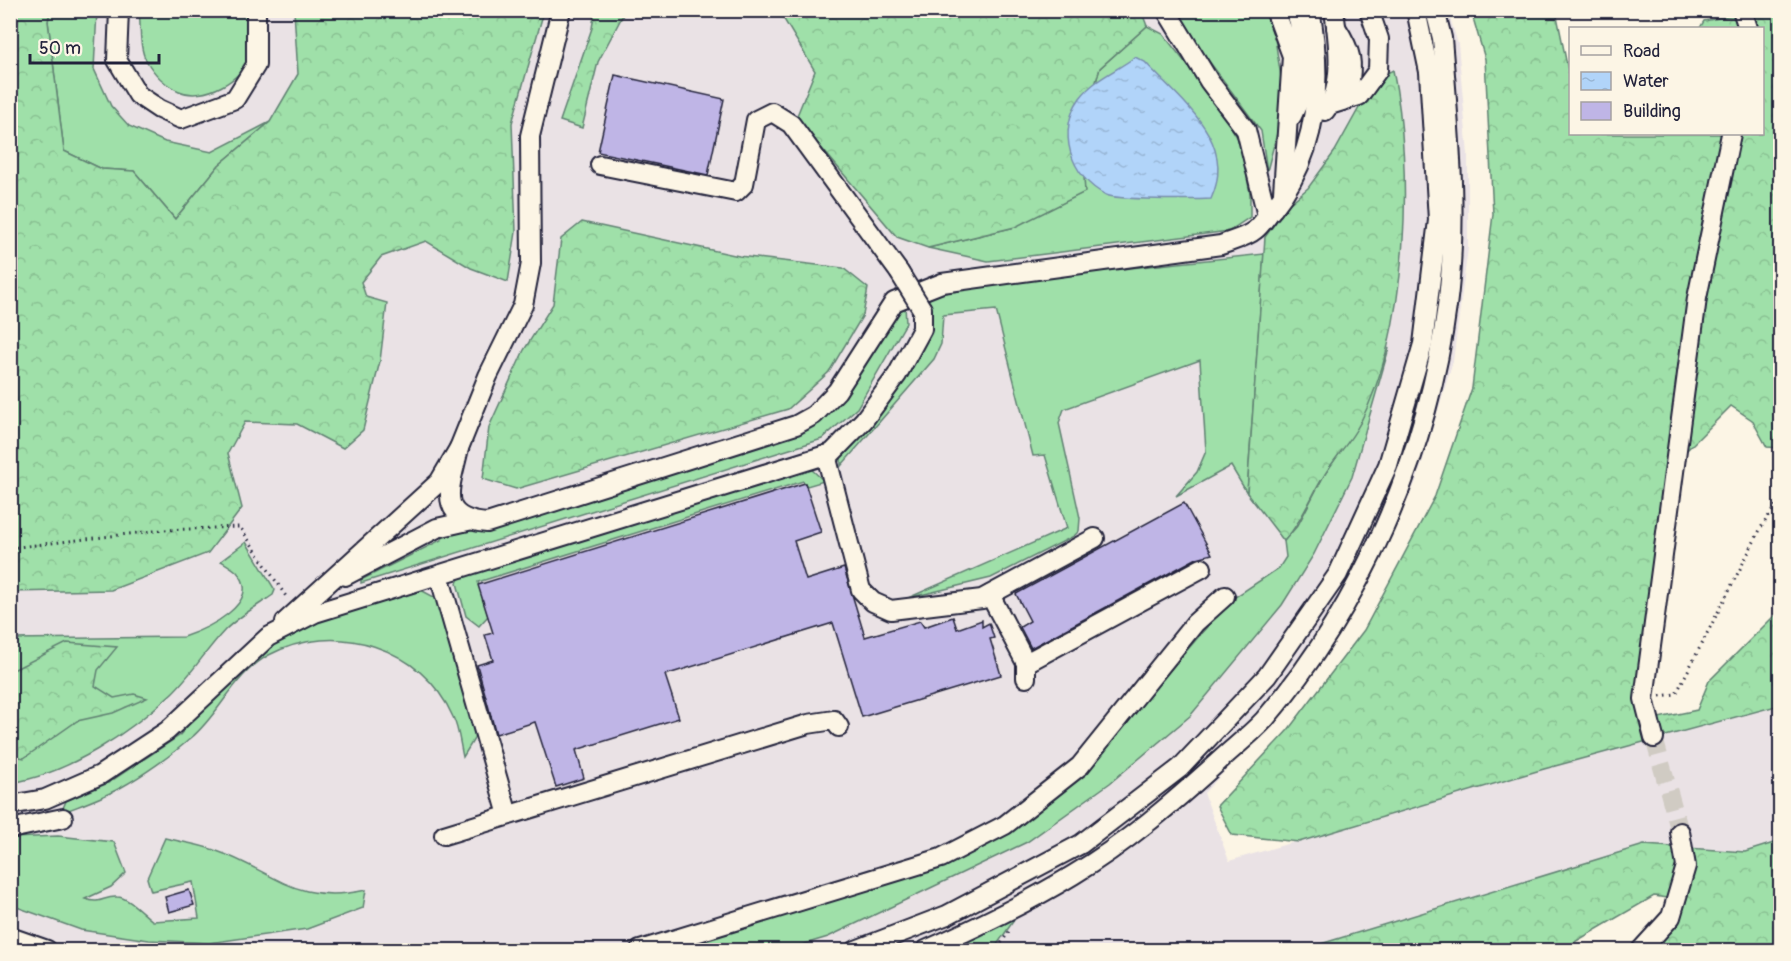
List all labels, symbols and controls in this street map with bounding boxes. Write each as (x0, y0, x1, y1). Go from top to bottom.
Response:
scale bar (30, 27, 159, 65)
legend (1569, 27, 1764, 135)
text: 50 m (39, 37, 81, 60)
text: Road (1623, 40, 1660, 63)
text: Water (1623, 70, 1669, 93)
text: Building (1623, 100, 1681, 123)

